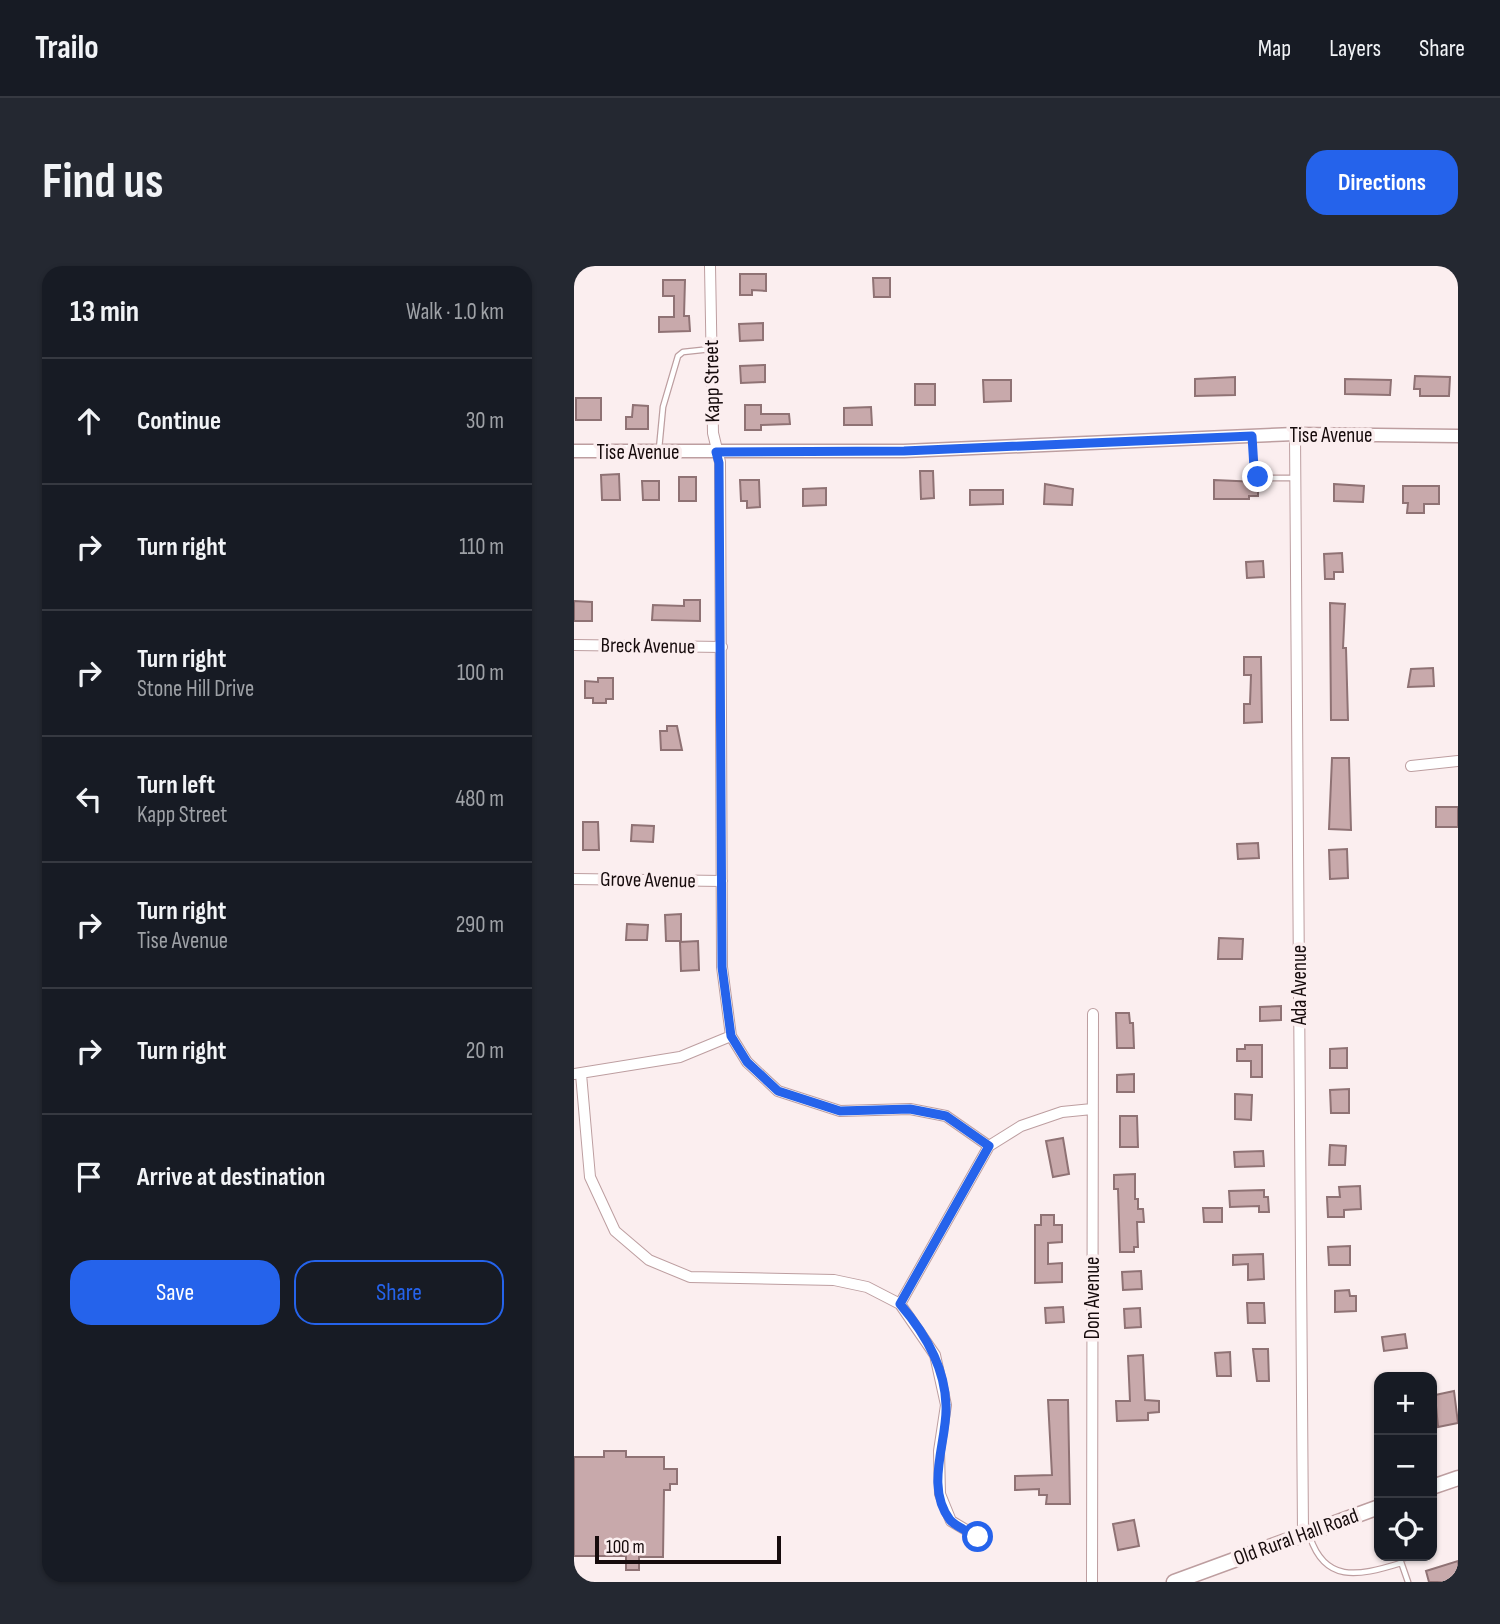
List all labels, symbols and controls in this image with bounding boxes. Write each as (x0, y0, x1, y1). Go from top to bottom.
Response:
text: Trailo (35, 28, 99, 68)
text: Map (1258, 34, 1291, 63)
text: Layers (1329, 34, 1381, 63)
text: Share (1419, 34, 1465, 63)
button: Directions (1306, 150, 1458, 215)
text: Find us (42, 153, 164, 212)
text: 13 min (70, 294, 139, 330)
text: Walk · 1.0 km (406, 298, 504, 326)
street label: Kapp Street (699, 340, 725, 422)
icon: ahead (70, 402, 108, 440)
text: Continue (137, 406, 221, 437)
text: 30 m (466, 407, 504, 435)
street label: Tise Avenue (1289, 423, 1373, 448)
street label: Tise Avenue (596, 440, 680, 465)
route end (1242, 461, 1273, 492)
icon: right (70, 528, 108, 566)
text: Turn right (137, 532, 226, 563)
text: 110 m (459, 533, 504, 561)
street label: Breck Avenue (600, 633, 696, 659)
text: Turn right (137, 644, 226, 675)
icon: right (70, 654, 108, 692)
text: 100 m (457, 659, 504, 687)
text: Stone Hill Drive (137, 675, 254, 703)
text: Turn left (137, 770, 215, 801)
icon: left (70, 780, 108, 818)
text: 480 m (456, 785, 504, 813)
text: Kapp Street (137, 801, 227, 829)
street label: Grove Avenue (600, 867, 696, 893)
text: Turn right (137, 896, 226, 927)
icon: right (70, 906, 108, 944)
text: 290 m (456, 911, 504, 939)
text: Tise Avenue (137, 927, 228, 955)
street label: Ada Avenue (1287, 945, 1312, 1026)
icon: right (70, 1032, 108, 1070)
text: Turn right (137, 1036, 226, 1067)
text: 20 m (466, 1037, 504, 1065)
icon: arrive (70, 1158, 108, 1196)
text: Arrive at destination (137, 1162, 325, 1193)
street label: Don Avenue (1080, 1257, 1105, 1339)
button: Save (70, 1260, 280, 1325)
button: Share (294, 1260, 504, 1325)
map controls (1374, 1372, 1437, 1561)
button: + (1374, 1372, 1437, 1435)
button: − (1374, 1435, 1437, 1498)
button: locate (1374, 1498, 1437, 1561)
street label: Old Rural Hall Road (1230, 1503, 1362, 1571)
route start (962, 1521, 993, 1552)
scale bar (595, 1533, 780, 1565)
text: 100 m (606, 1536, 645, 1559)

